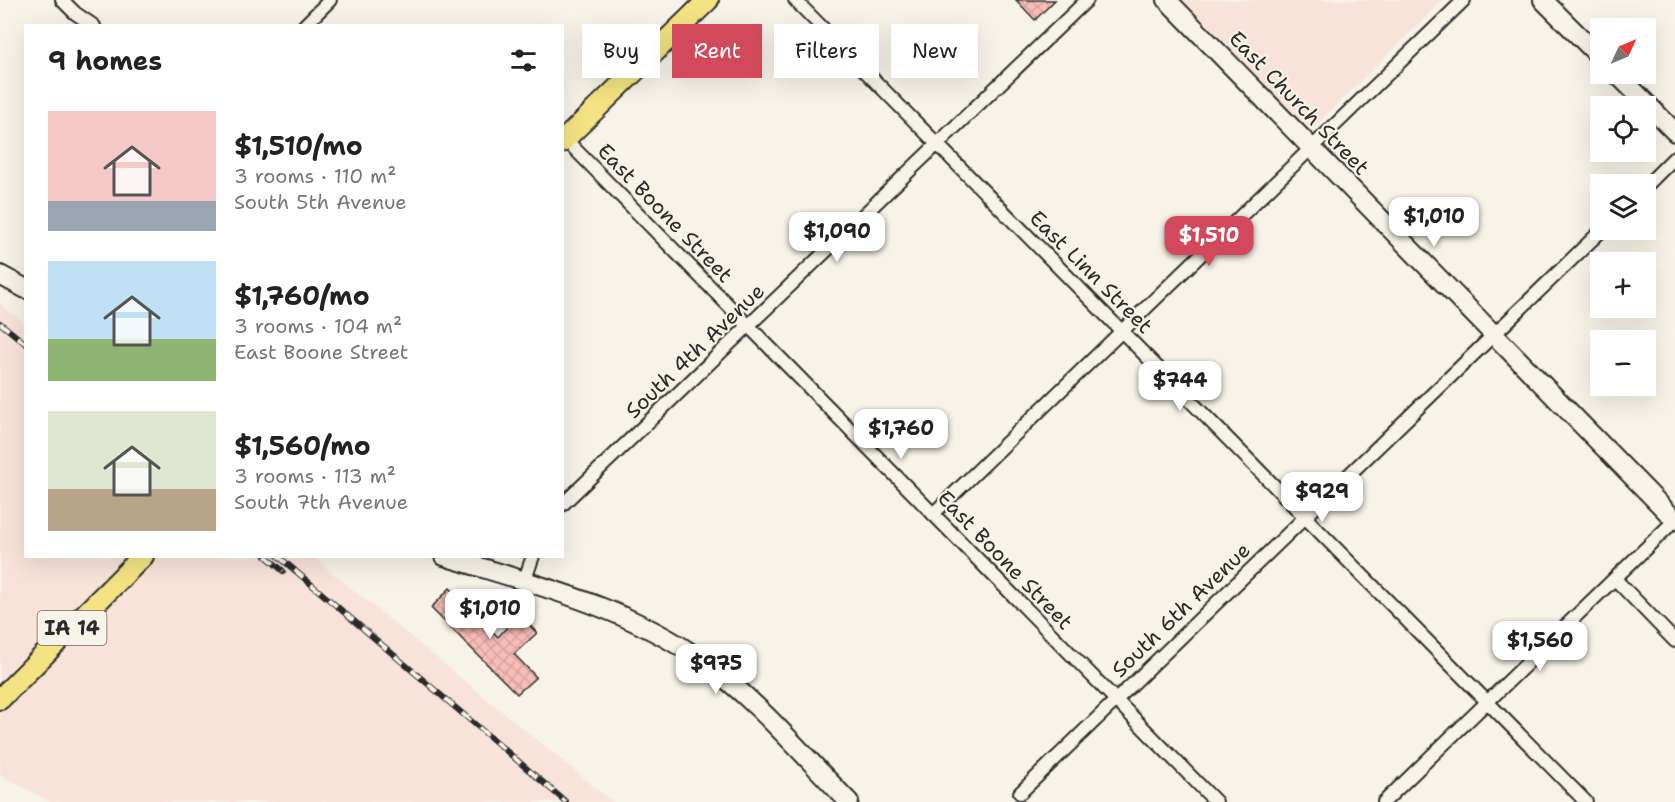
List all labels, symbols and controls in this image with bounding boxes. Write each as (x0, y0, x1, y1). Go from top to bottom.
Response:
north arrow (1590, 18, 1656, 84)
map controls (1590, 18, 1656, 396)
chip: Buy (582, 24, 660, 78)
chip: Rent (672, 24, 762, 78)
chip: Filters (774, 24, 879, 78)
chip: New (891, 24, 978, 78)
street label: East Church Street (1223, 25, 1375, 181)
text: 9 homes (48, 43, 162, 78)
icon: filters (507, 44, 540, 77)
button: locate (1590, 96, 1656, 162)
text: $1,510/mo (234, 128, 363, 163)
icon: home (96, 135, 168, 207)
street label: East Boone Street (591, 137, 739, 289)
text: 3 rooms · 110 m² (234, 163, 397, 189)
button: layers (1590, 174, 1656, 240)
text: South 5th Avenue (234, 189, 407, 215)
pin: $1,010 (1385, 197, 1483, 248)
text: $1,010 (1403, 203, 1465, 229)
street label: East Linn Street (1023, 204, 1159, 340)
pin: $1,090 (788, 212, 886, 263)
pin: $1,510 (1160, 216, 1258, 267)
text: $1,090 (803, 218, 871, 244)
text: $1,510 (1179, 222, 1239, 248)
button: + (1590, 252, 1656, 318)
street label: South 4th Avenue (619, 277, 771, 425)
text: $1,760/mo (234, 278, 370, 313)
icon: home (96, 285, 168, 357)
text: 3 rooms · 104 m² (234, 313, 402, 339)
button: − (1590, 330, 1656, 396)
text: East Boone Street (234, 339, 409, 365)
pin: $744 (1144, 361, 1216, 412)
text: $744 (1152, 367, 1208, 393)
pin: $1,760 (852, 409, 950, 460)
text: $1,760 (868, 415, 934, 441)
text: $1,560/mo (234, 428, 371, 463)
icon: home (96, 435, 168, 507)
text: 3 rooms · 113 m² (234, 463, 396, 489)
pin: $929 (1286, 472, 1358, 523)
text: $929 (1295, 478, 1349, 504)
street label: East Boone Street (931, 484, 1079, 636)
text: South 7th Avenue (234, 489, 408, 515)
street label: South 6th Avenue (1106, 536, 1256, 684)
pin: $1,010 (441, 589, 539, 640)
text: $1,010 (459, 595, 521, 621)
road number: IA 14 (38, 611, 106, 645)
pin: $1,560 (1491, 621, 1589, 672)
text: $1,560 (1506, 627, 1574, 653)
pin: $975 (680, 644, 752, 695)
text: $975 (690, 650, 742, 676)

